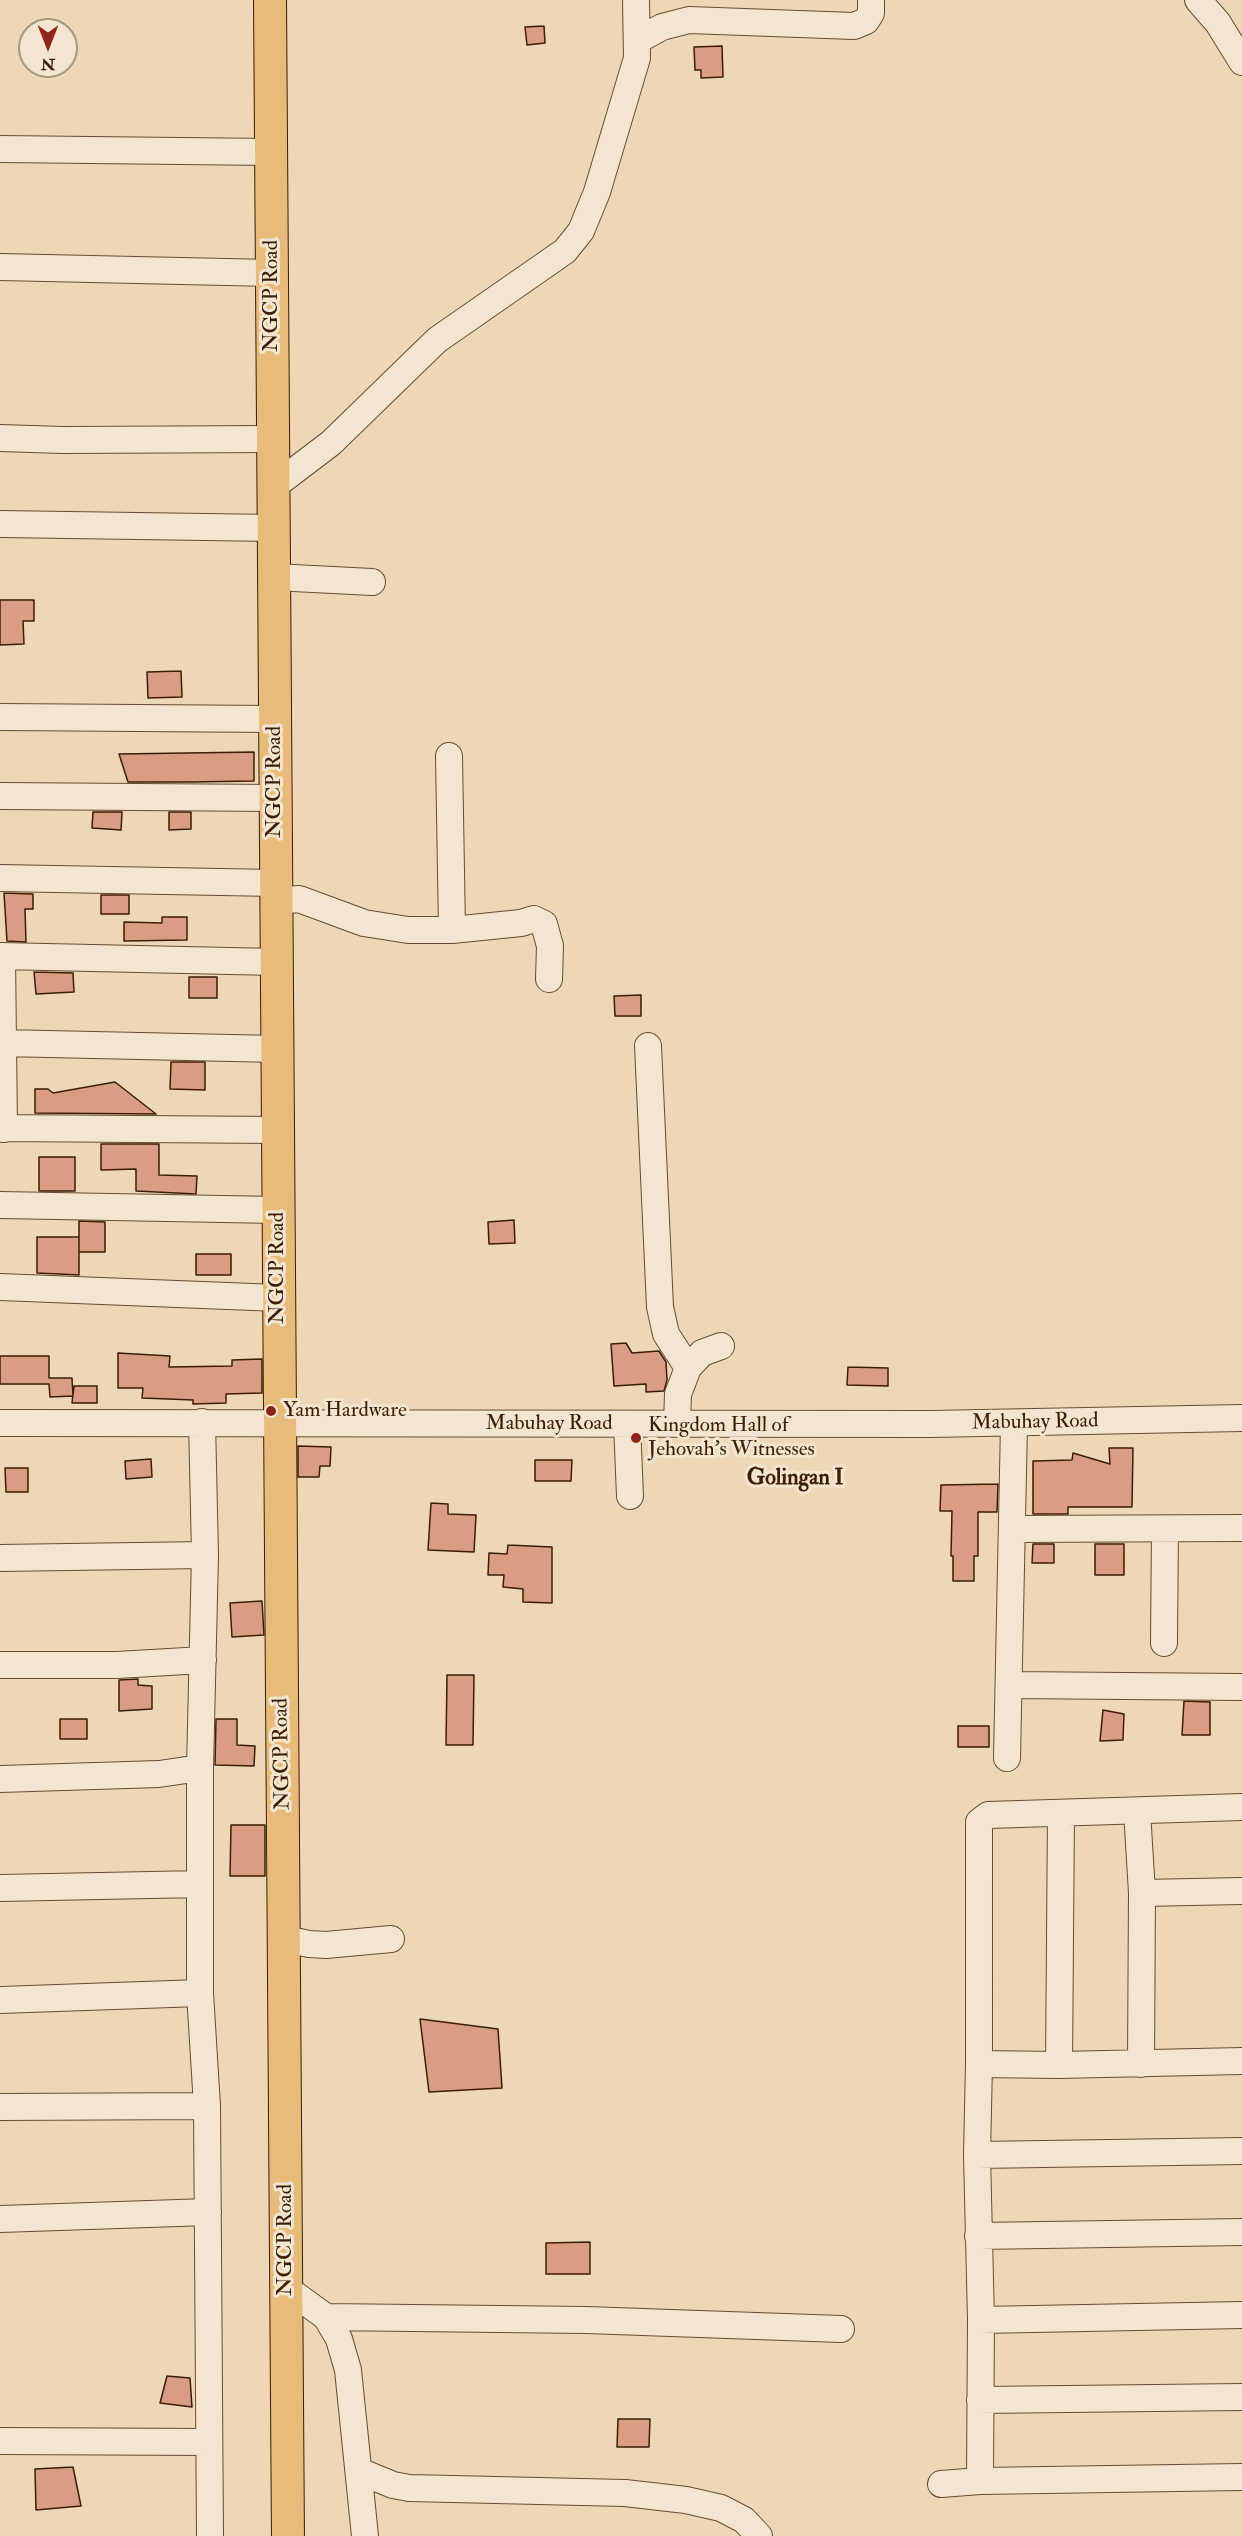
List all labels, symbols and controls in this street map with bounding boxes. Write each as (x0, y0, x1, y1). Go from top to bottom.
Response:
north arrow (18, 18, 78, 78)
text: N (41, 54, 55, 74)
street label: NGCP Road (259, 240, 285, 352)
street label: NGCP Road (262, 726, 288, 838)
street label: NGCP Road (265, 1212, 291, 1324)
place label: Yam Hardware (283, 1398, 407, 1424)
marker: Yam Hardware (264, 1404, 278, 1418)
street label: Mabuhay Road (971, 1409, 1099, 1437)
street label: Mabuhay Road (486, 1411, 612, 1437)
place label: Kingdom Hall of Jehovah's Witnesses (648, 1413, 815, 1463)
marker: Kingdom Hall of Jehovah's Witnesses (629, 1431, 643, 1445)
district label: Golingan I (747, 1466, 843, 1492)
street label: NGCP Road (269, 1698, 297, 1810)
street label: NGCP Road (273, 2184, 299, 2296)

